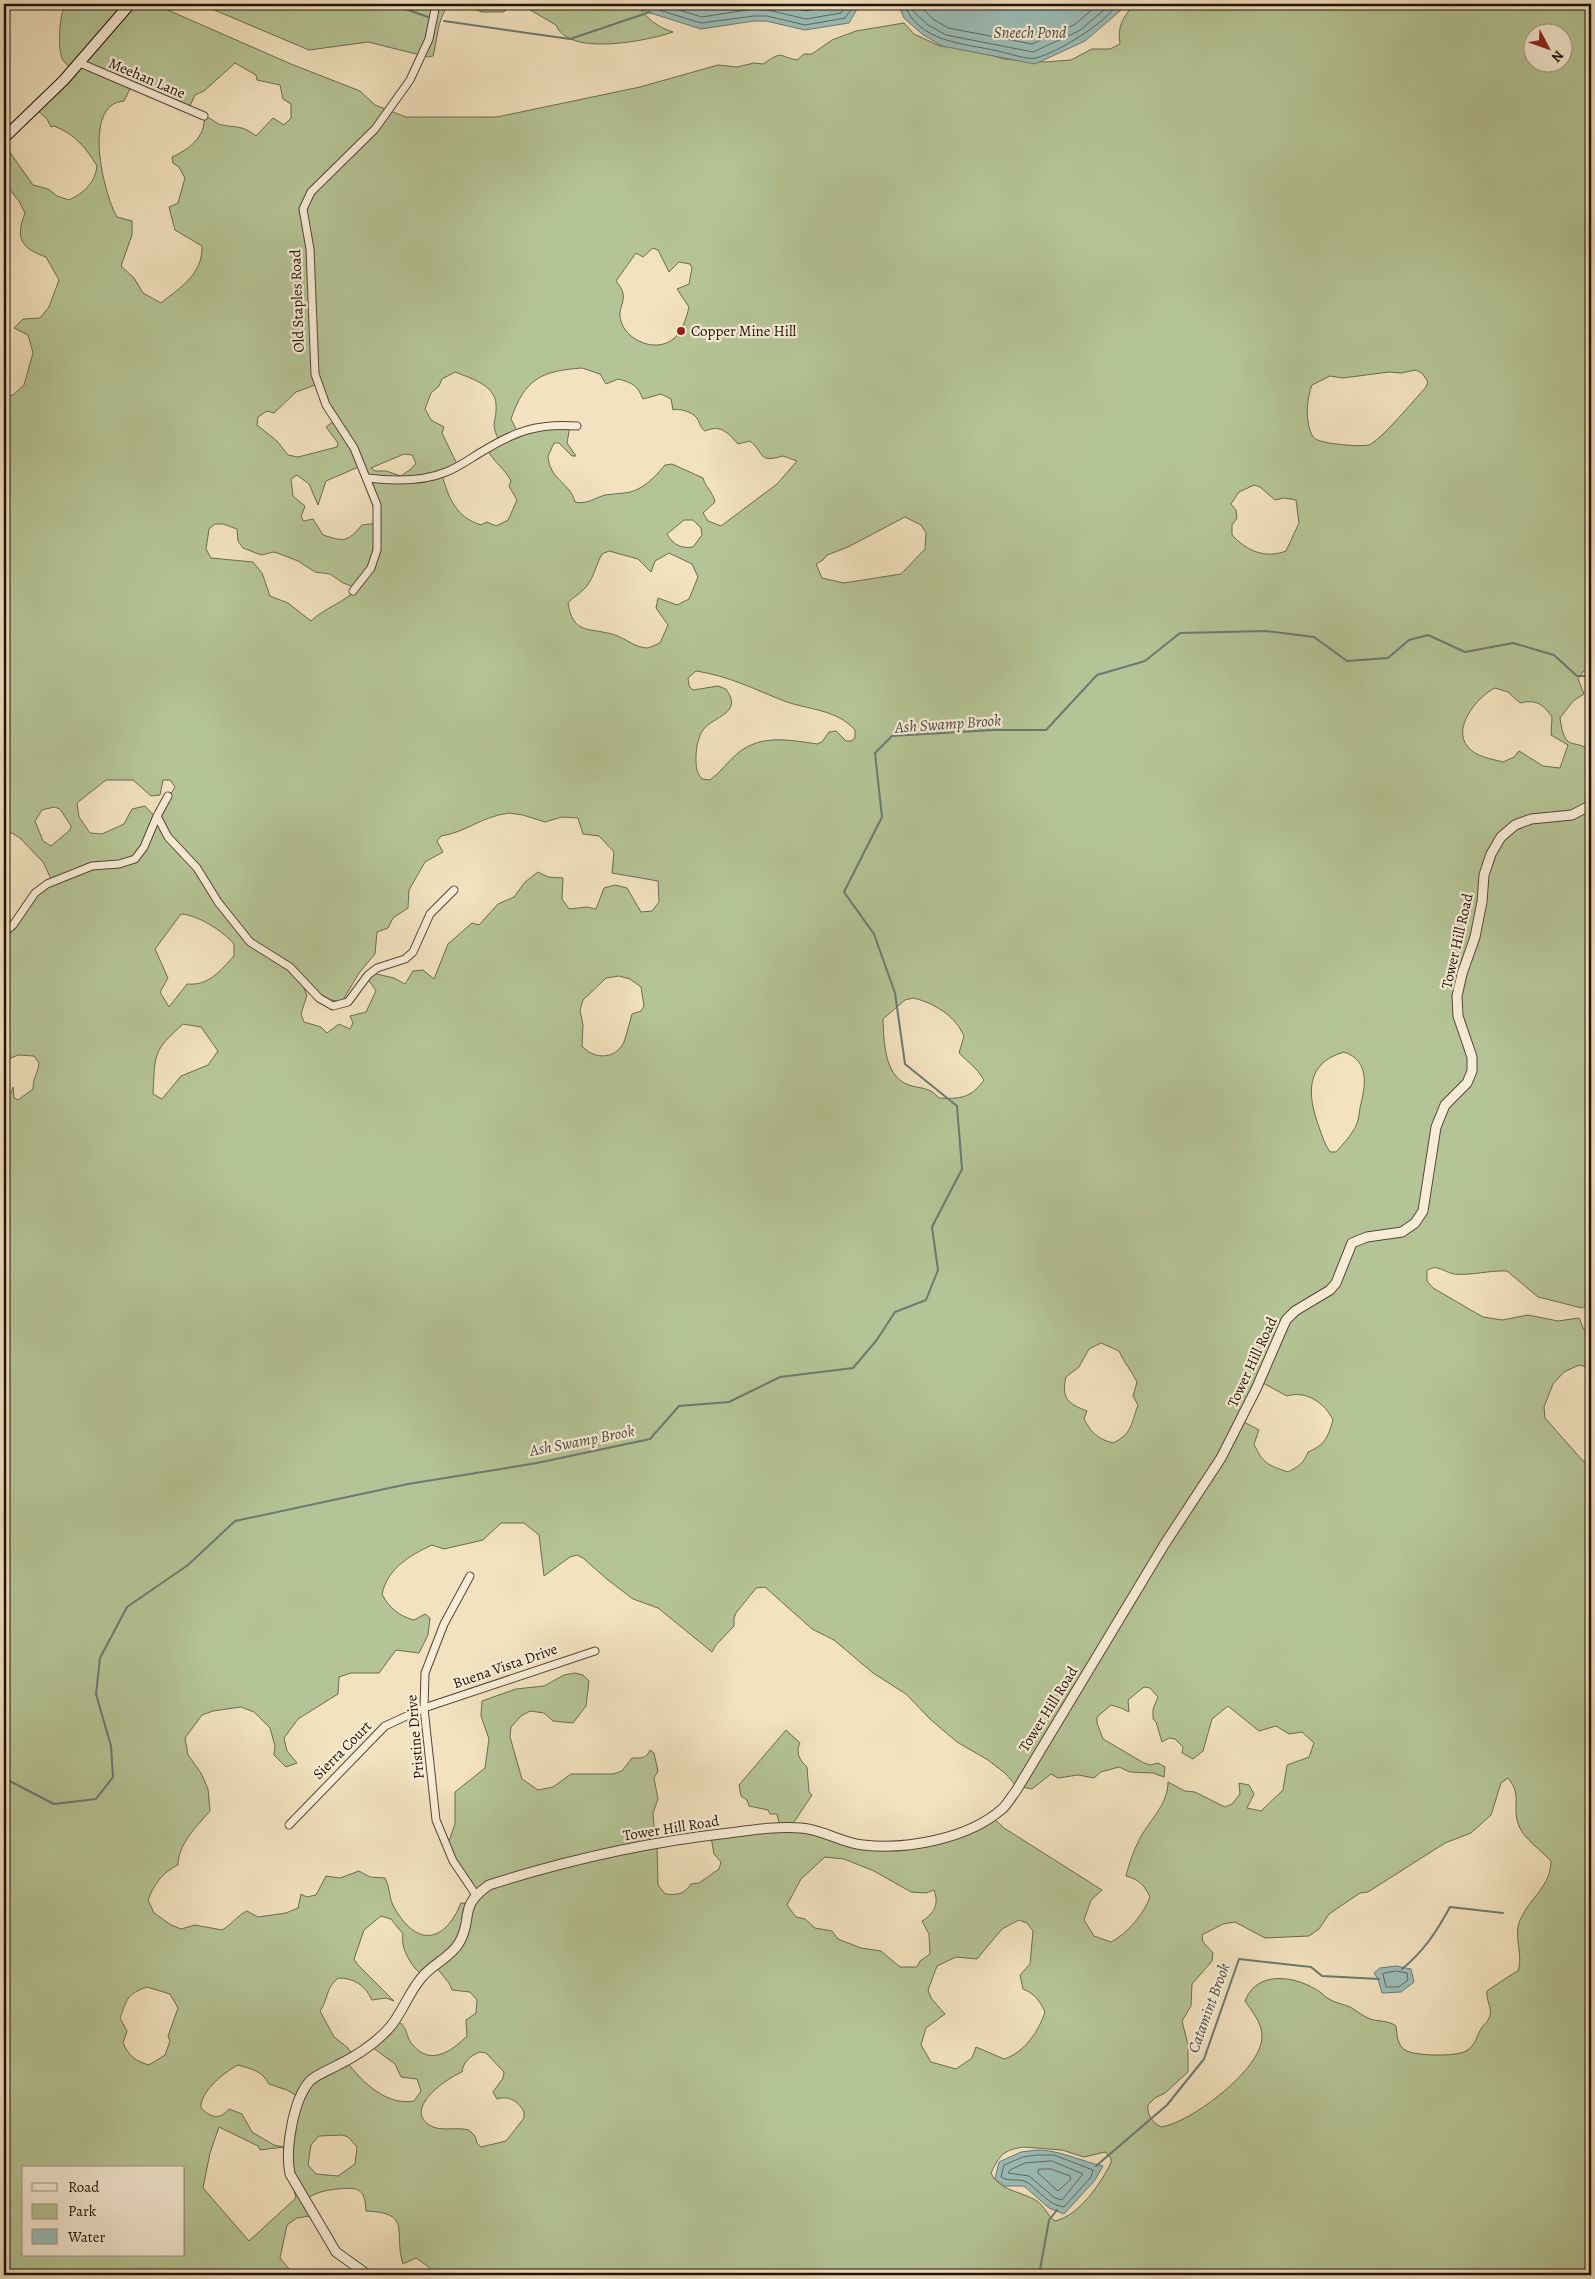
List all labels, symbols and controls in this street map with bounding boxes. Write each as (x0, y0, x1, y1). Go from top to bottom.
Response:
water label: Sneech Pond (994, 22, 1067, 44)
north arrow (1522, 22, 1572, 72)
text: N (1547, 46, 1568, 66)
street label: Meehan Lane (106, 53, 189, 103)
street label: Old Staples Road (285, 248, 309, 353)
place label: Copper Mine Hill (691, 321, 797, 341)
marker: Copper Mine Hill (675, 325, 687, 337)
water label: Ash Swamp Brook (893, 709, 1002, 739)
street label: Tower Hill Road (1436, 890, 1478, 991)
street label: Tower Hill Road (1222, 1313, 1282, 1410)
water label: Ash Swamp Brook (527, 1420, 636, 1462)
street label: Buena Vista Drive (450, 1639, 560, 1693)
street label: Tower Hill Road (1014, 1662, 1083, 1756)
street label: Pristine Drive (401, 1694, 429, 1780)
street label: Sierra Court (308, 1716, 376, 1784)
street label: Tower Hill Road (621, 1810, 721, 1845)
water label: Catamint Brook (1183, 1960, 1235, 2056)
legend (22, 2166, 185, 2256)
text: Road (68, 2177, 100, 2197)
text: Park (68, 2201, 97, 2221)
text: Water (67, 2227, 105, 2247)

